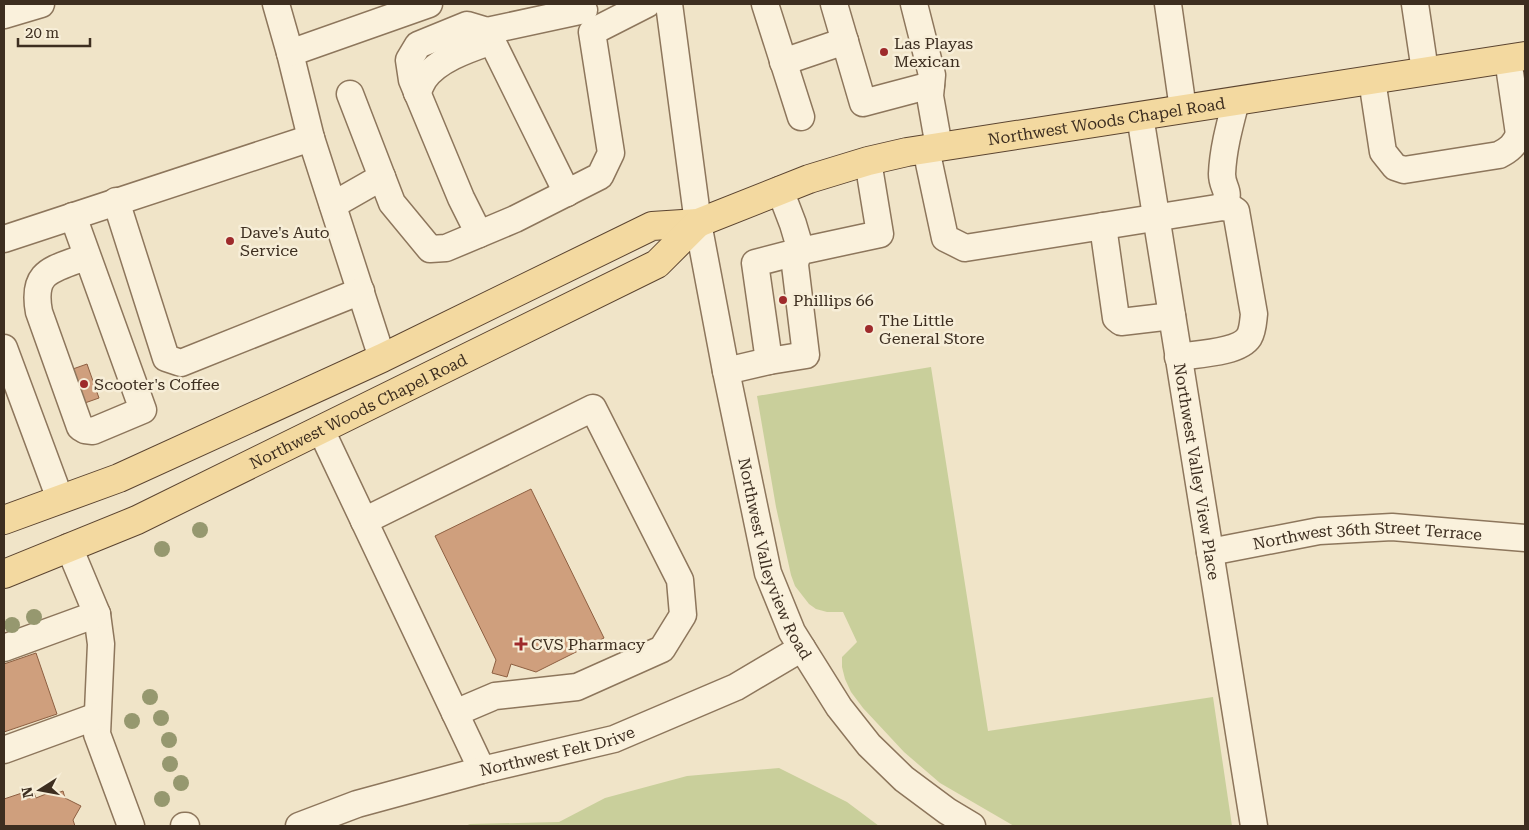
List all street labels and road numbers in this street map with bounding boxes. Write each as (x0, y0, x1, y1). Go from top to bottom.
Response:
street label: Northwest Woods Chapel Road (986, 93, 1226, 149)
street label: Northwest Woods Chapel Road (246, 350, 470, 473)
street label: Northwest Valley View Place (1170, 362, 1224, 581)
street label: Northwest Valleyview Road (735, 456, 816, 663)
street label: Northwest 36th Street Terrace (1251, 517, 1483, 553)
street label: Northwest Felt Drive (478, 722, 638, 780)

